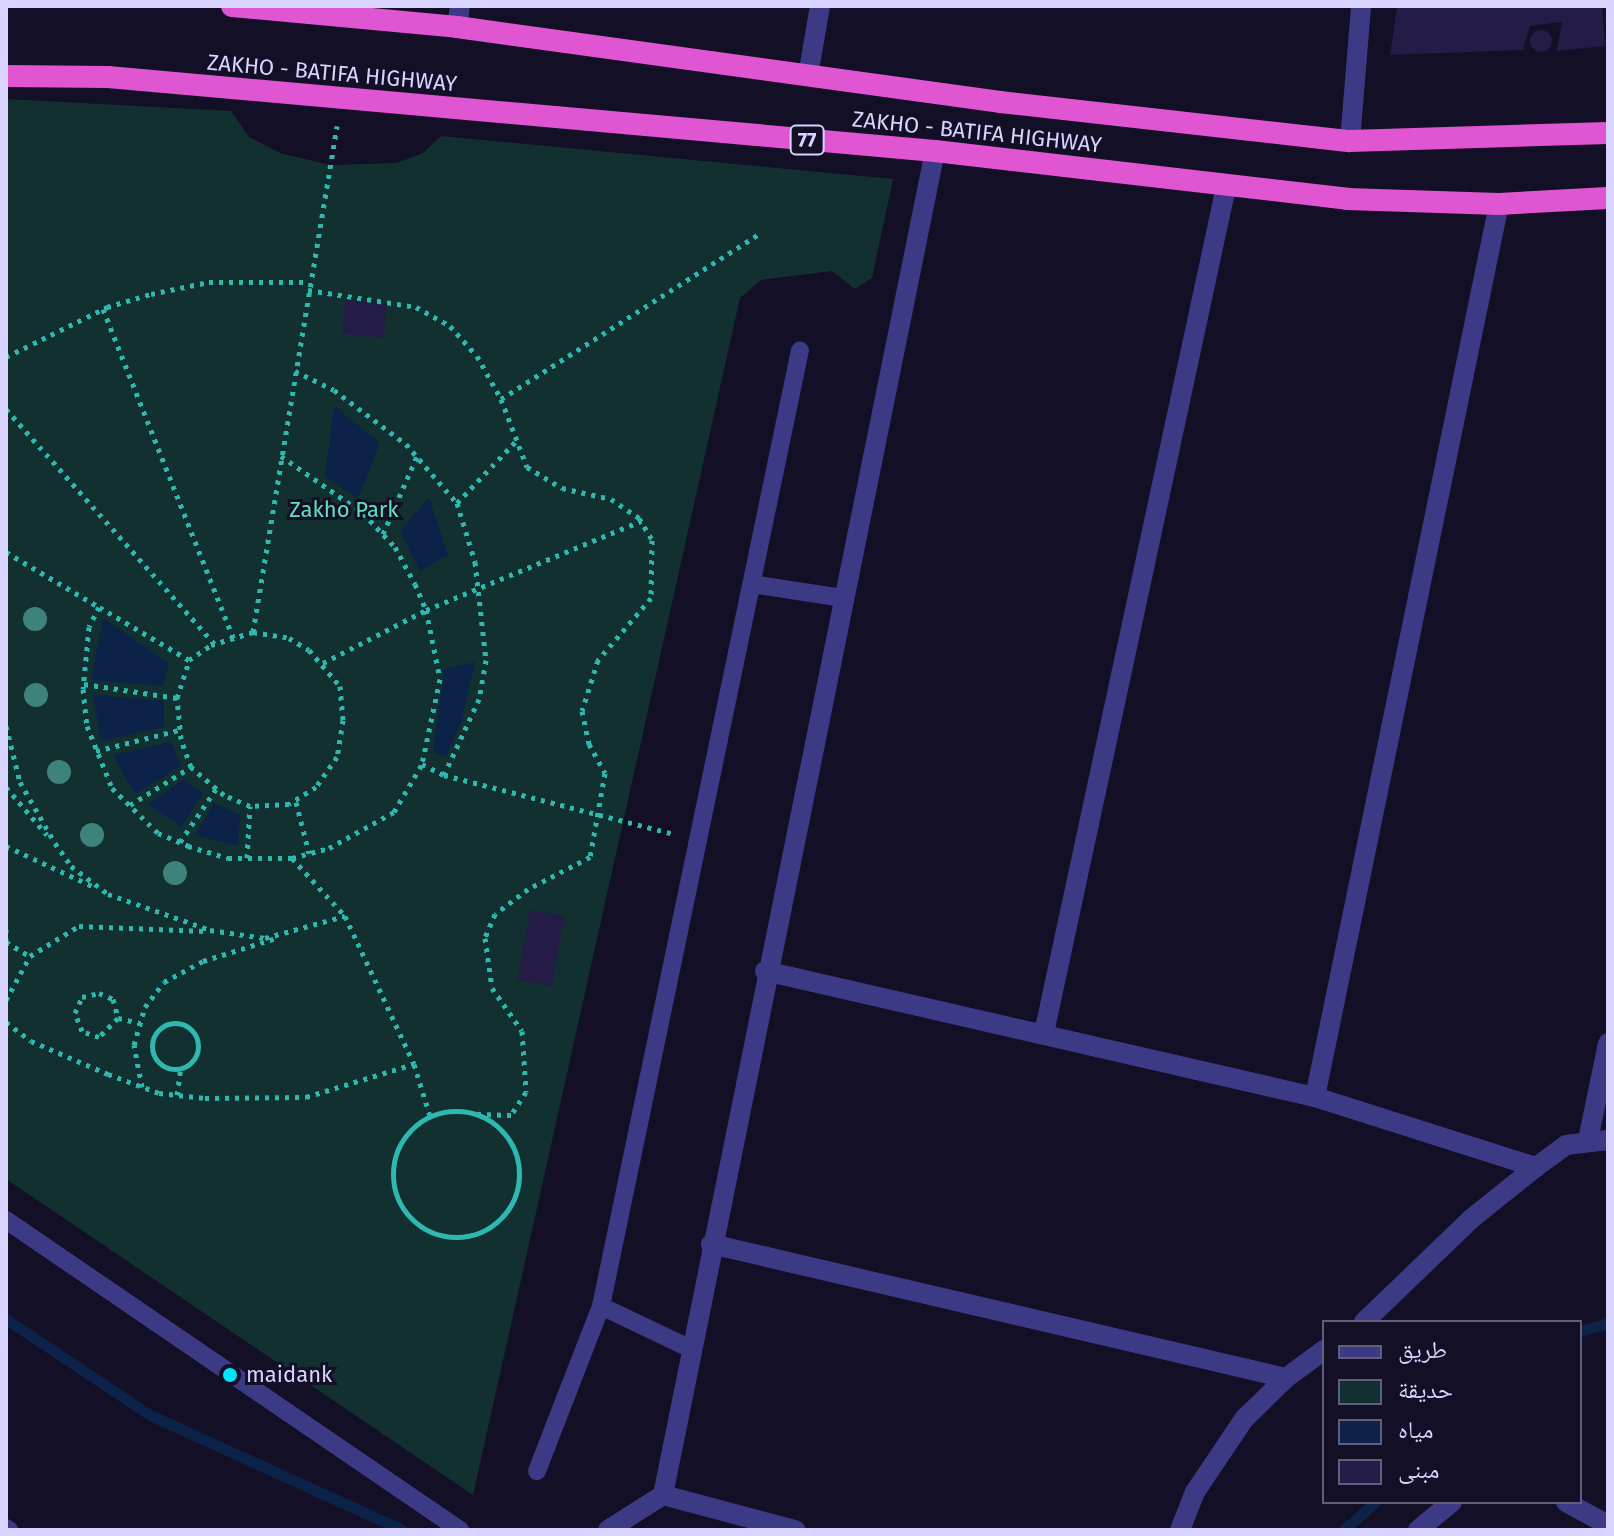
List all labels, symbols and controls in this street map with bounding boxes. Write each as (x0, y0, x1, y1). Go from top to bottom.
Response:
street label: ZAKHO - BATIFA HIGHWAY (206, 49, 458, 97)
street label: ZAKHO - BATIFA HIGHWAY (851, 106, 1103, 158)
road number: 77 (789, 124, 825, 156)
park label: Zakho Park (289, 497, 399, 523)
legend (1322, 1320, 1582, 1504)
text: طريق (1398, 1336, 1447, 1364)
place label: maidank (246, 1362, 332, 1388)
marker: maidank (221, 1366, 239, 1384)
text: حديقة (1398, 1376, 1453, 1404)
text: مياه (1398, 1416, 1433, 1444)
text: مبنى (1398, 1456, 1439, 1484)

